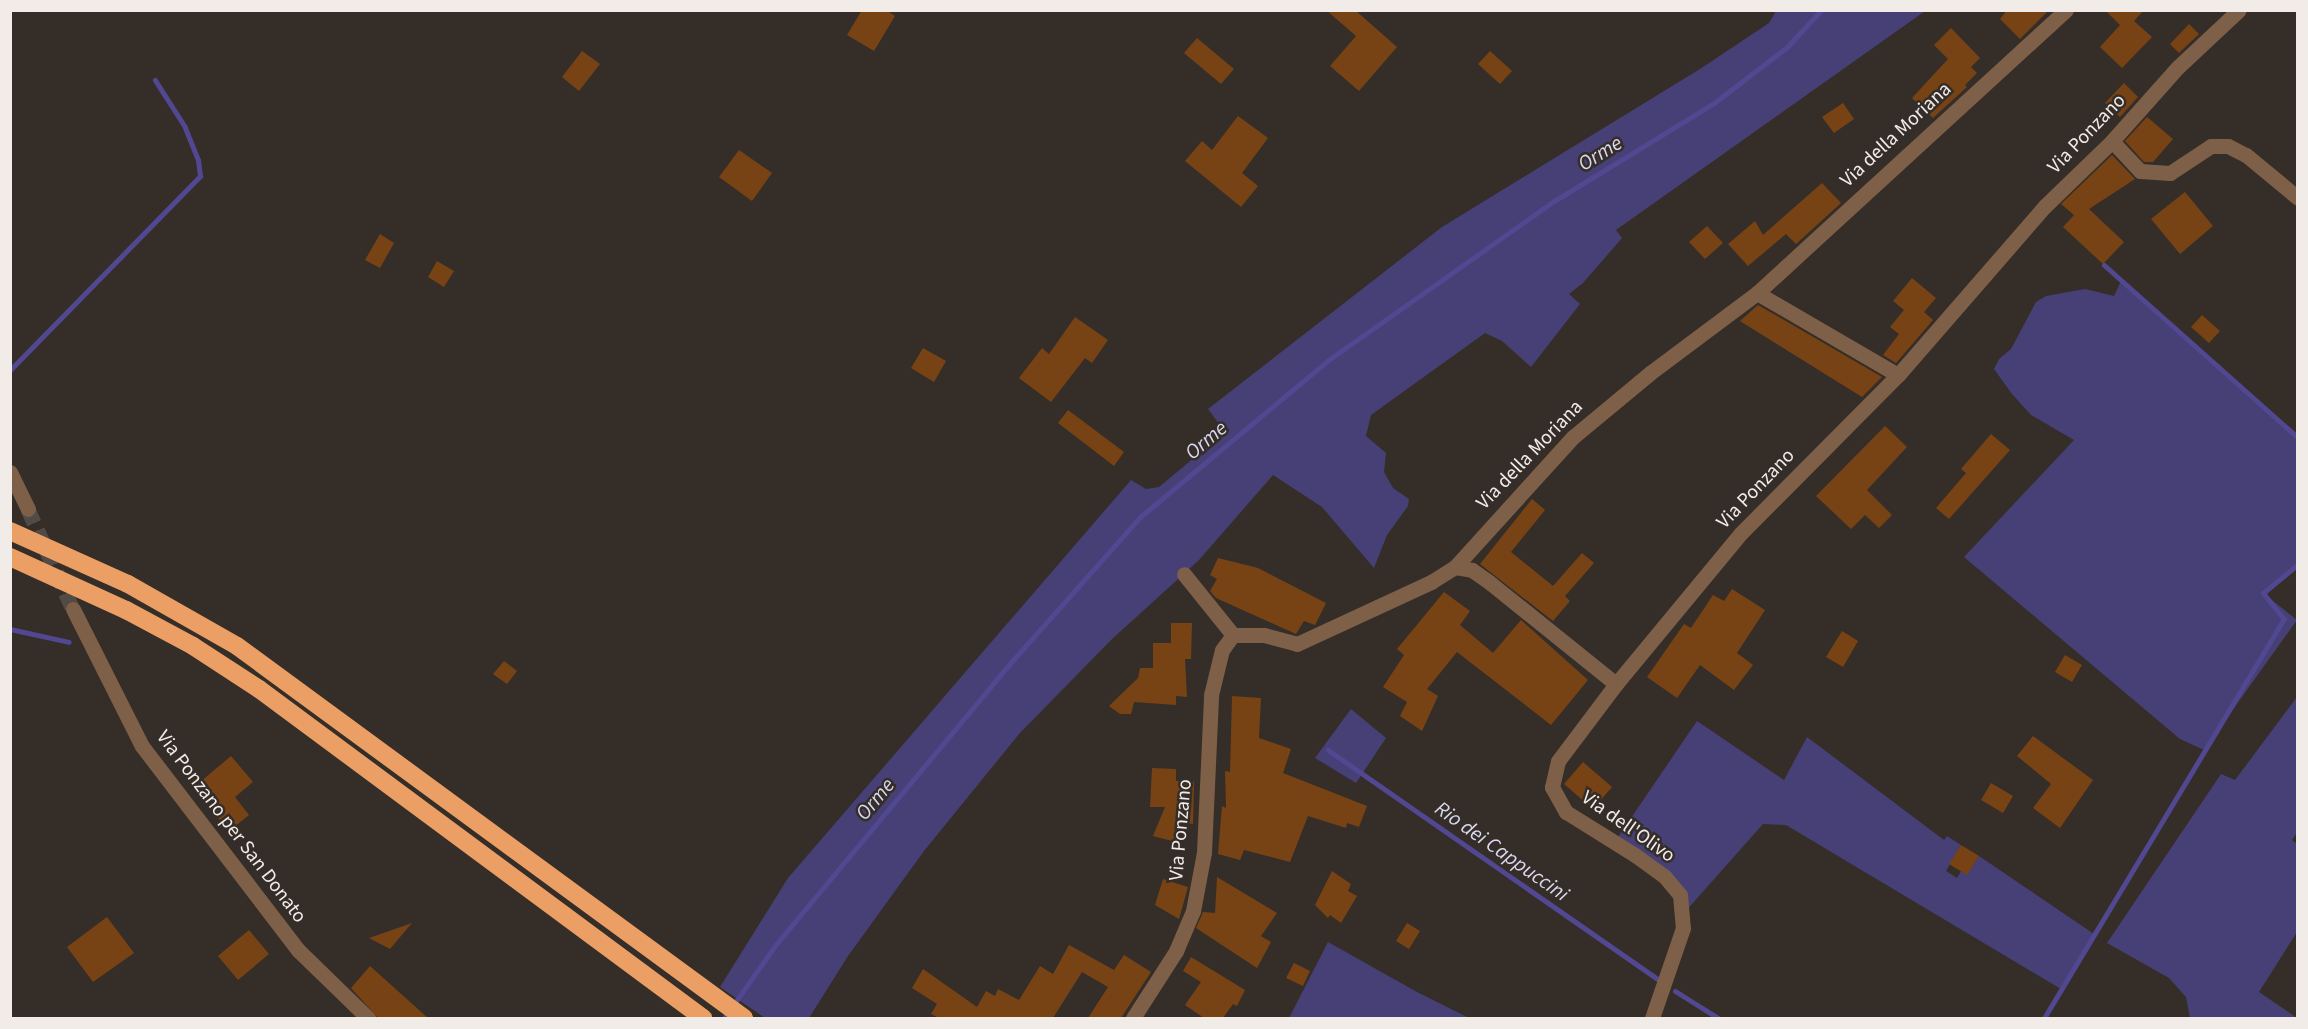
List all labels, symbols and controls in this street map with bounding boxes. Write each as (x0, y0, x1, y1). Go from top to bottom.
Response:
street label: Via della Moriana (1836, 77, 1956, 193)
street label: Via Ponzano (2043, 89, 2131, 179)
water label: Orme (1573, 130, 1627, 176)
street label: Via della Moriana (1472, 395, 1588, 515)
water label: Orme (1180, 415, 1232, 465)
street label: Via Ponzano (1712, 444, 1800, 534)
street label: Via Ponzano per San Donato (151, 726, 311, 928)
water label: Orme (850, 773, 900, 825)
street label: Via Ponzano (1165, 778, 1197, 882)
street label: Via dell'Olivo (1577, 786, 1679, 868)
water label: Rio dei Cappuccini (1430, 796, 1574, 906)

